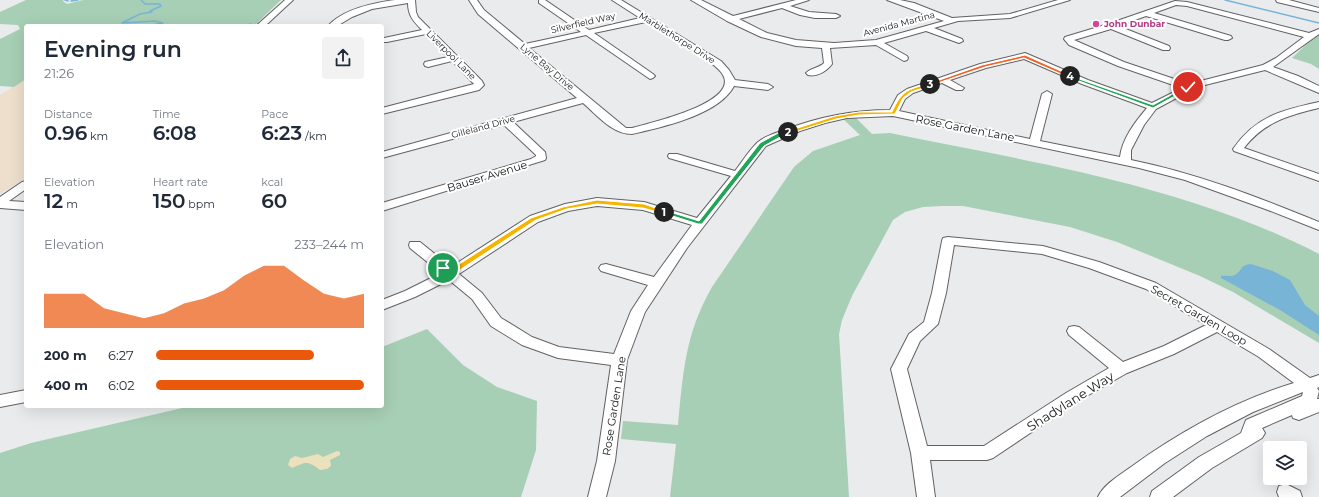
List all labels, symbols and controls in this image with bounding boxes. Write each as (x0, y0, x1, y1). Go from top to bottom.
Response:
street label: Avenida Martina (862, 9, 936, 38)
street label: Silverfield Way (550, 10, 616, 35)
street label: Marblethorpe Drive (637, 10, 718, 66)
place label: John Dunbar (1103, 18, 1165, 29)
marker: John Dunbar (1091, 19, 1101, 29)
street label: Liverpool Lane (424, 28, 479, 82)
text: Evening run (44, 36, 182, 63)
button: share (322, 37, 364, 79)
street label: Lyne Bay Drive (518, 41, 577, 93)
text: 21:26 (44, 65, 74, 81)
pin: 4 (1060, 66, 1080, 86)
text: 4 (1066, 69, 1074, 83)
pin (1171, 70, 1205, 104)
pin: 3 (920, 74, 940, 94)
icon: check (1177, 76, 1199, 98)
text: 3 (927, 77, 933, 91)
text: Distance (44, 107, 92, 121)
text: Time (153, 107, 180, 121)
text: Pace (261, 107, 288, 121)
street label: Rose Garden Lane (914, 112, 1016, 145)
street label: Gilleland Drive (450, 113, 516, 140)
text: 0.96 (44, 121, 87, 145)
text: 6:08 (153, 121, 197, 145)
text: 6:23 (261, 121, 302, 145)
pin: 2 (778, 122, 798, 142)
text: 2 (785, 125, 791, 139)
text: km (87, 129, 108, 143)
text: /km (302, 129, 327, 143)
street label: Bauser Avenue (445, 157, 529, 195)
text: Elevation (44, 175, 95, 189)
text: Heart rate (153, 175, 208, 189)
text: kcal (261, 175, 283, 189)
text: 12 (44, 189, 63, 213)
text: 150 (153, 189, 185, 213)
text: 60 (261, 189, 287, 213)
text: m (63, 197, 78, 211)
text: bpm (185, 197, 215, 211)
pin: 1 (654, 202, 674, 222)
text: 1 (662, 205, 666, 219)
text: Elevation (44, 236, 104, 252)
text: 233–244 m (294, 236, 364, 252)
pin (426, 251, 460, 285)
icon: arrive (432, 257, 454, 279)
street label: Secret Garden Loop (1148, 282, 1250, 348)
text: 200 m (44, 347, 87, 363)
text: 6:27 (108, 347, 134, 363)
street label: Rose Garden Lane (599, 355, 629, 457)
street label: Shadylane Way (1023, 367, 1117, 434)
text: 400 m (44, 377, 88, 393)
text: 6:02 (108, 377, 135, 393)
map controls (1263, 441, 1307, 485)
button: layers (1263, 441, 1307, 485)

